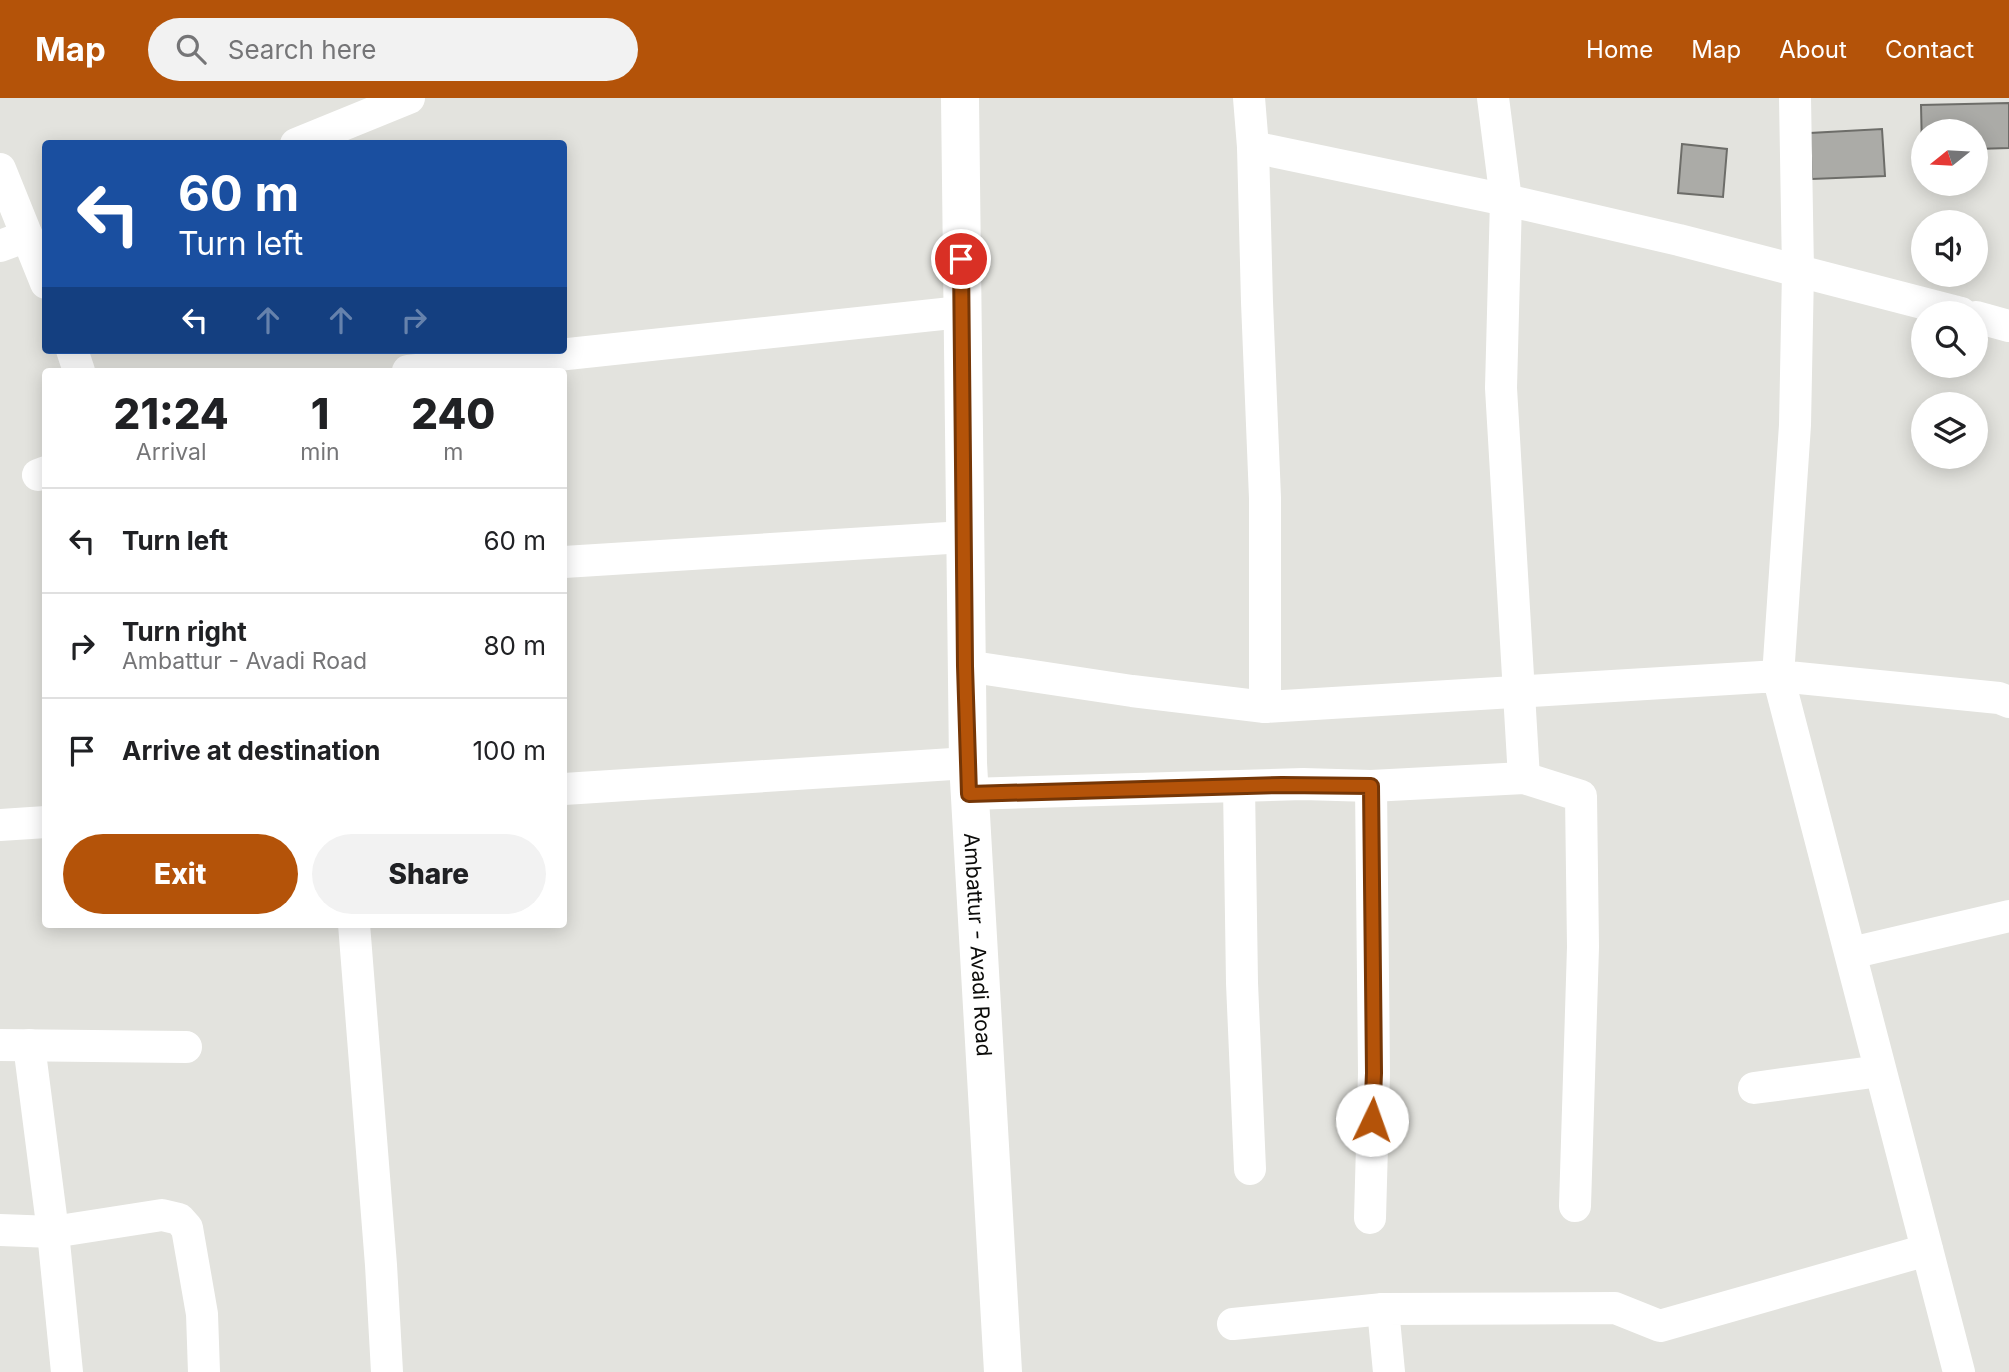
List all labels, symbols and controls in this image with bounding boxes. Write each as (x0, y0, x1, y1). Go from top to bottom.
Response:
search box (148, 18, 638, 81)
text: Map (35, 29, 106, 69)
icon: search (172, 30, 210, 68)
text: Search here (228, 34, 376, 65)
text: Home (1586, 35, 1653, 64)
text: Map (1691, 35, 1741, 64)
text: About (1779, 35, 1847, 64)
text: Contact (1885, 35, 1974, 64)
north arrow (1911, 119, 1988, 196)
map controls (1911, 119, 1988, 469)
text: 60 m (178, 164, 299, 223)
icon: left (63, 168, 154, 259)
button: sound (1911, 210, 1988, 287)
text: Turn left (178, 224, 303, 263)
pin (931, 229, 991, 289)
icon: arrive (942, 240, 980, 278)
icon: left (176, 301, 214, 339)
icon: ahead (249, 301, 287, 339)
icon: ahead (322, 301, 360, 339)
icon: right (395, 301, 433, 339)
button: search (1911, 301, 1988, 378)
text: 21:24 (114, 388, 229, 439)
text: 1 (311, 388, 329, 439)
text: 240 (411, 388, 495, 439)
button: layers (1911, 392, 1988, 469)
text: Arrival (136, 438, 207, 466)
text: min (300, 438, 340, 466)
text: m (443, 438, 463, 466)
icon: left (63, 522, 101, 560)
text: Turn left (122, 525, 228, 556)
text: 60 m (483, 525, 546, 556)
text: Turn right (122, 616, 247, 647)
icon: right (63, 627, 101, 665)
text: 80 m (483, 630, 546, 661)
text: Ambattur - Avadi Road (122, 647, 367, 675)
icon: arrive (63, 732, 101, 770)
text: Arrive at destination (122, 735, 381, 766)
text: 100 m (473, 735, 546, 766)
street label: Ambattur - Avadi Road (960, 832, 997, 1057)
button: Exit (63, 834, 298, 914)
button: Share (312, 834, 546, 914)
position arrow (1335, 1083, 1409, 1157)

